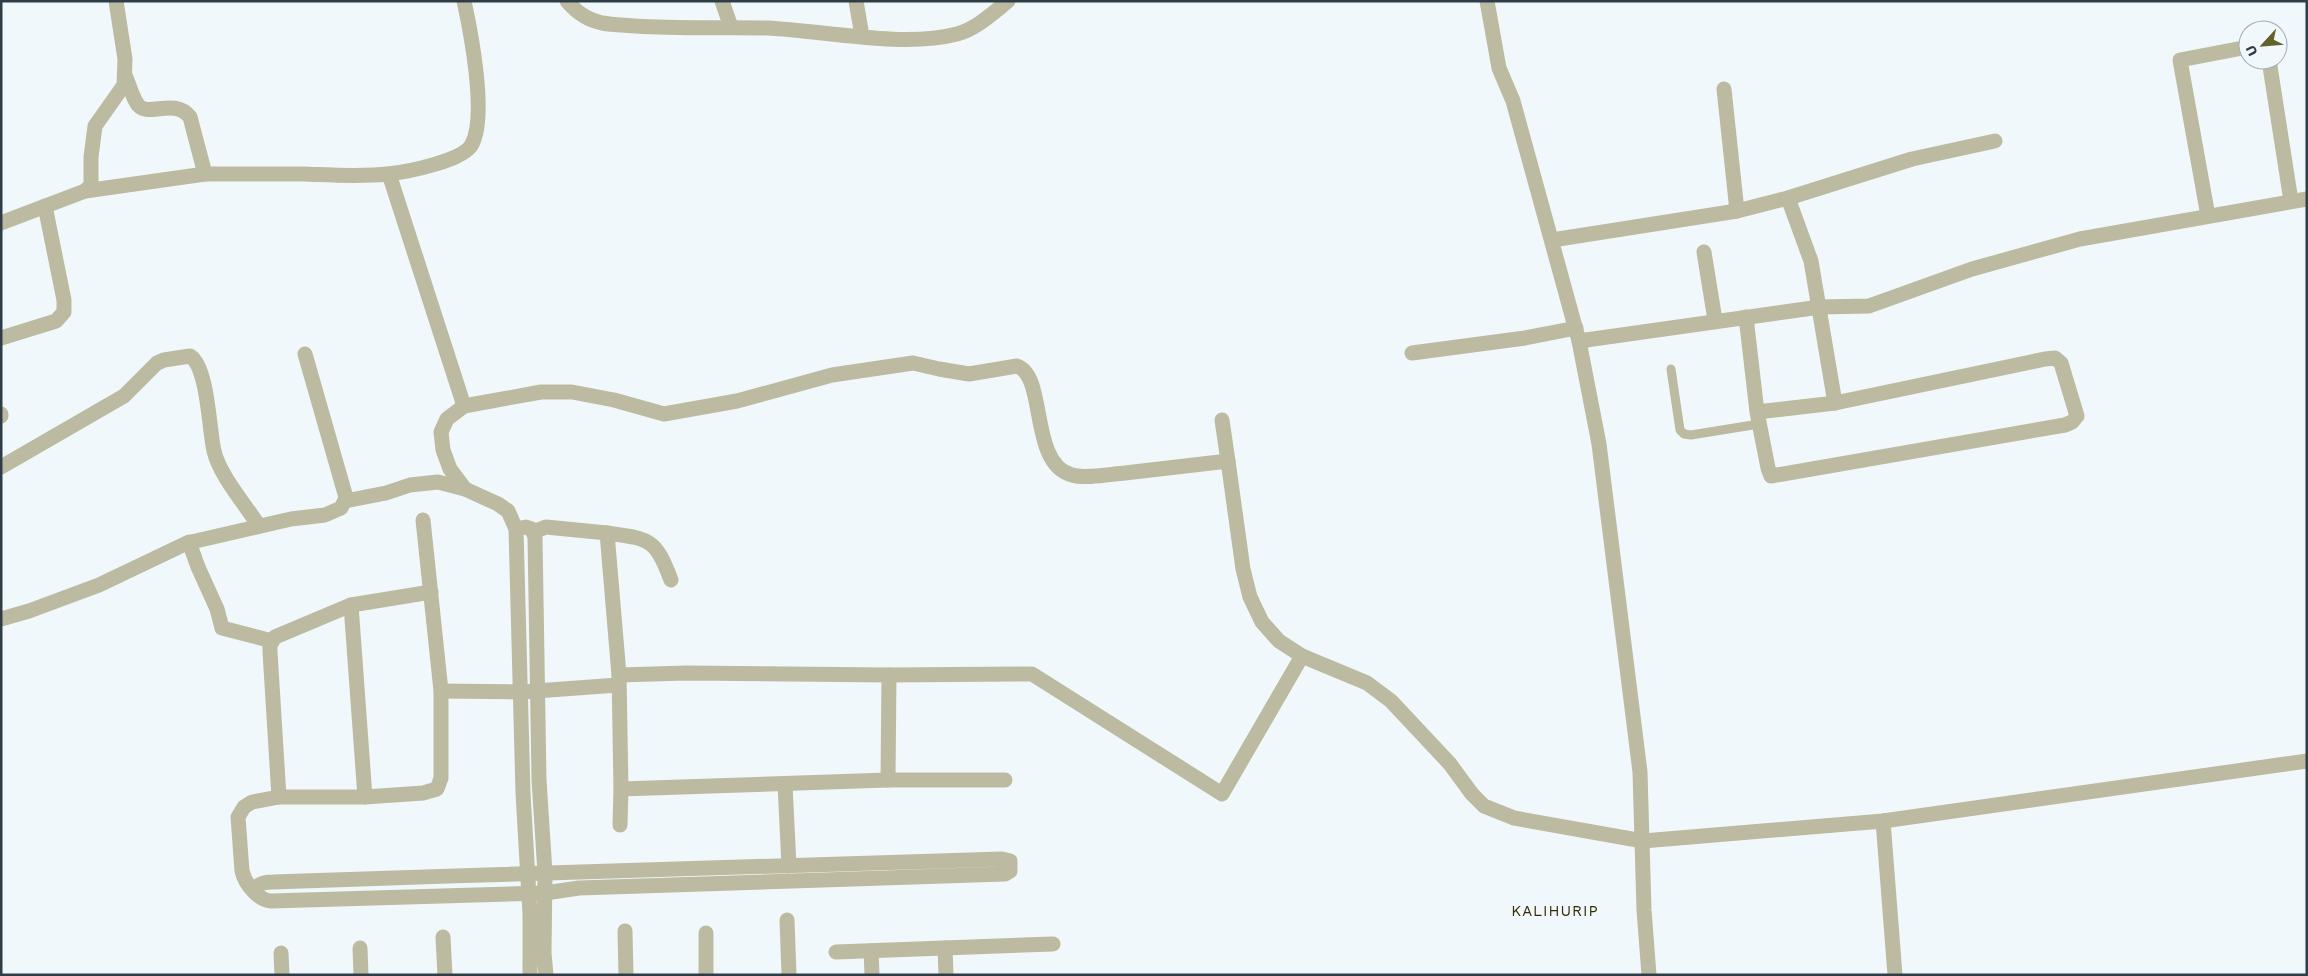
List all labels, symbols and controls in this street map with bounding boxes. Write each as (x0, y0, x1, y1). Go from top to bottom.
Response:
north arrow (2238, 20, 2288, 70)
text: U (2242, 43, 2261, 59)
district label: KALIHURIP (1511, 902, 1599, 920)

